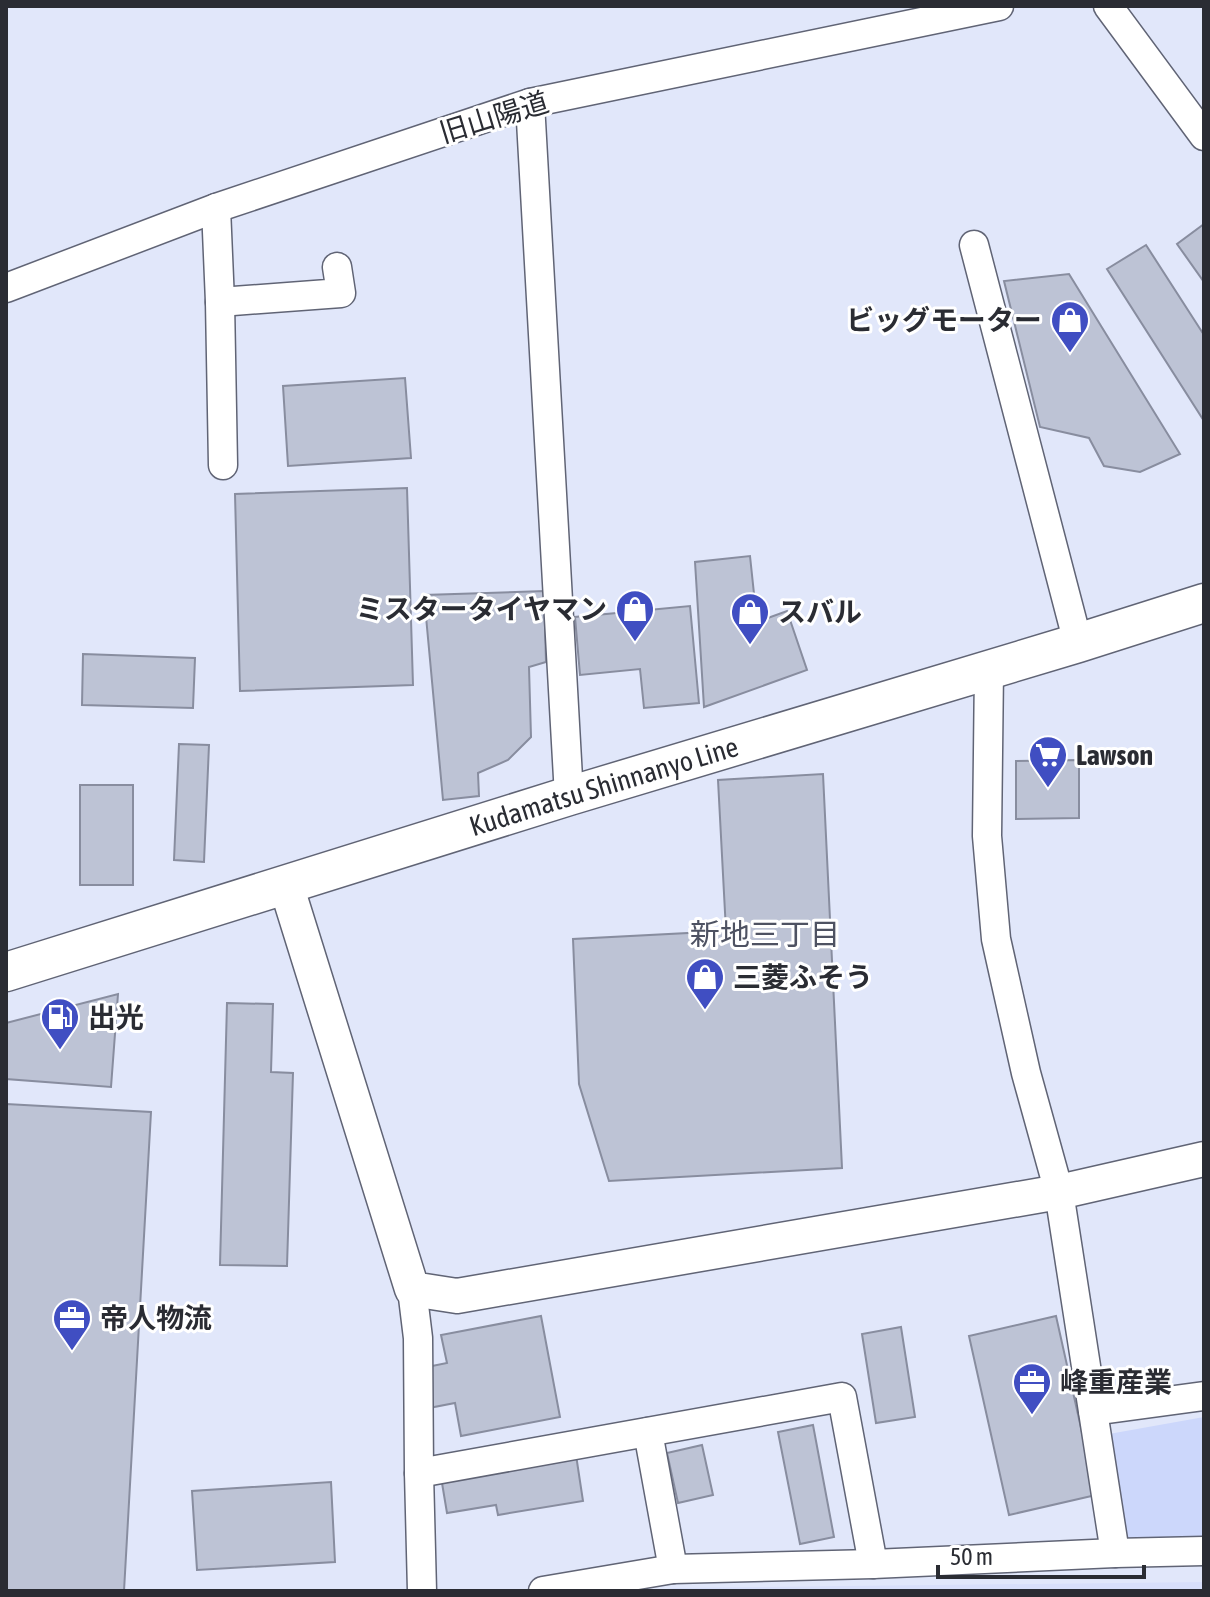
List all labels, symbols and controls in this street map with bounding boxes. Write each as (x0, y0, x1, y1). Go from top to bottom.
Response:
street label: 旧山陽道 (436, 85, 552, 149)
shop icon: ビッグモーター (1049, 299, 1091, 354)
place label: ビッグモーター (846, 304, 1042, 336)
shop icon: ミスタータイヤマン (614, 588, 656, 643)
shop icon: スバル (729, 591, 771, 646)
place label: ミスタータイヤマン (356, 593, 607, 625)
place label: スバル (778, 596, 862, 628)
street label: Kudamatsu Shinnanyo Line (465, 730, 742, 842)
supermarket icon: Lawson (1027, 734, 1069, 789)
place label: Lawson (1076, 739, 1153, 771)
district label: 新地三丁目 (690, 917, 840, 951)
shop icon: 三菱ふそう (684, 956, 726, 1011)
place label: 三菱ふそう (733, 961, 873, 993)
fuel station icon: 出光 (39, 996, 81, 1051)
place label: 出光 (88, 1001, 144, 1033)
office icon: 帝人物流 (51, 1297, 93, 1352)
place label: 帝人物流 (100, 1302, 212, 1334)
office icon: 峰重産業 (1011, 1361, 1053, 1416)
place label: 峰重産業 (1060, 1366, 1172, 1398)
scale bar (938, 1529, 1144, 1579)
text: 50 m (950, 1543, 993, 1570)

